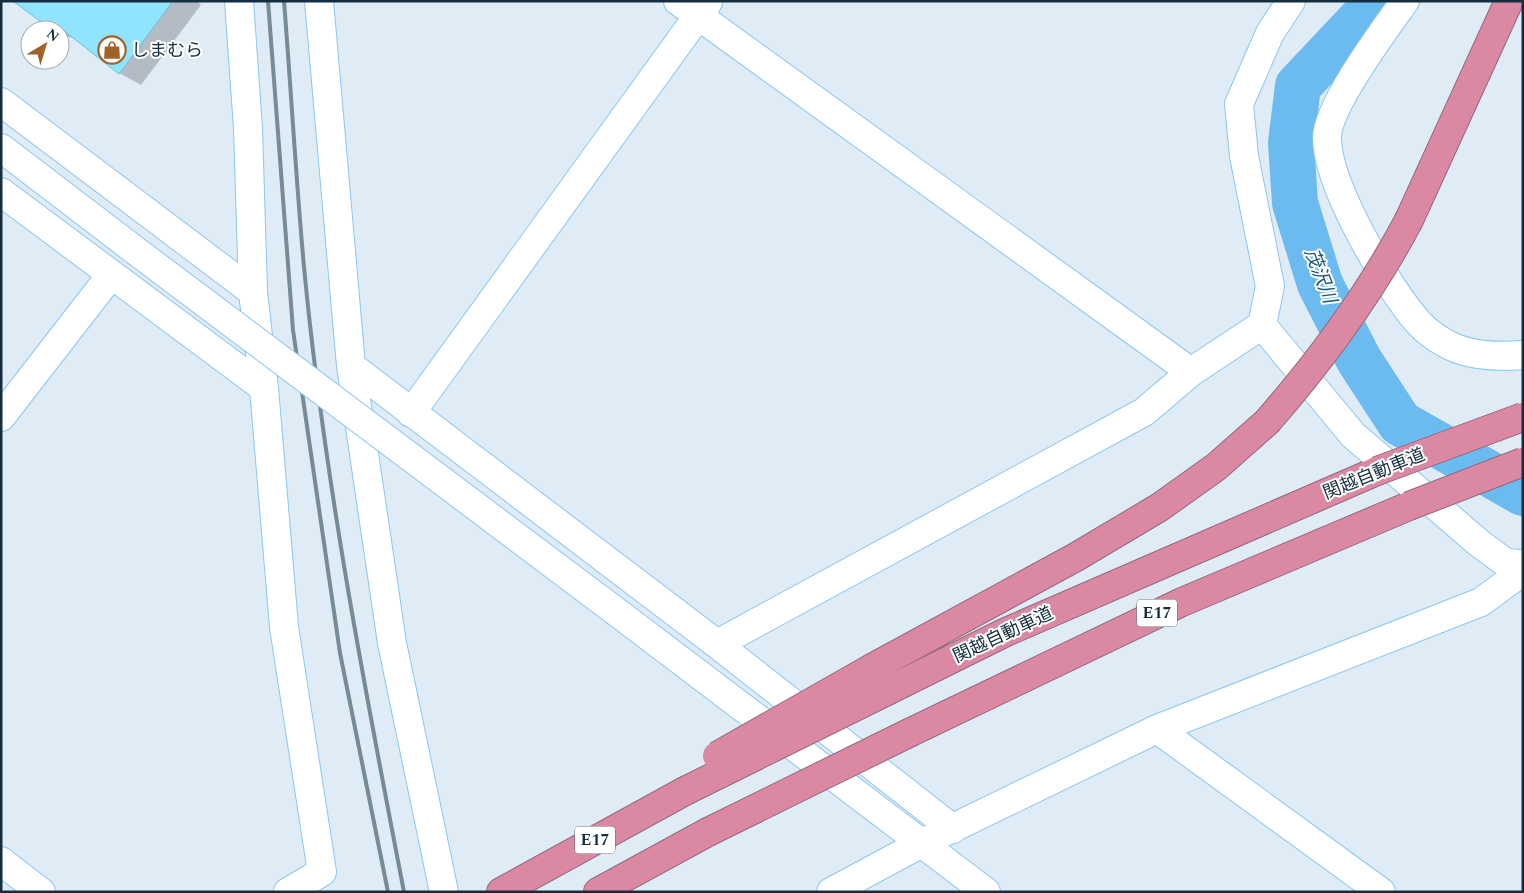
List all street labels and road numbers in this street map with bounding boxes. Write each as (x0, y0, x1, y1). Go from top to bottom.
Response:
street label: 関越自動車道 (1319, 441, 1429, 507)
street label: 関越自動車道 (948, 600, 1058, 670)
road number: E17 (1137, 600, 1177, 626)
road number: E17 (575, 826, 615, 854)

